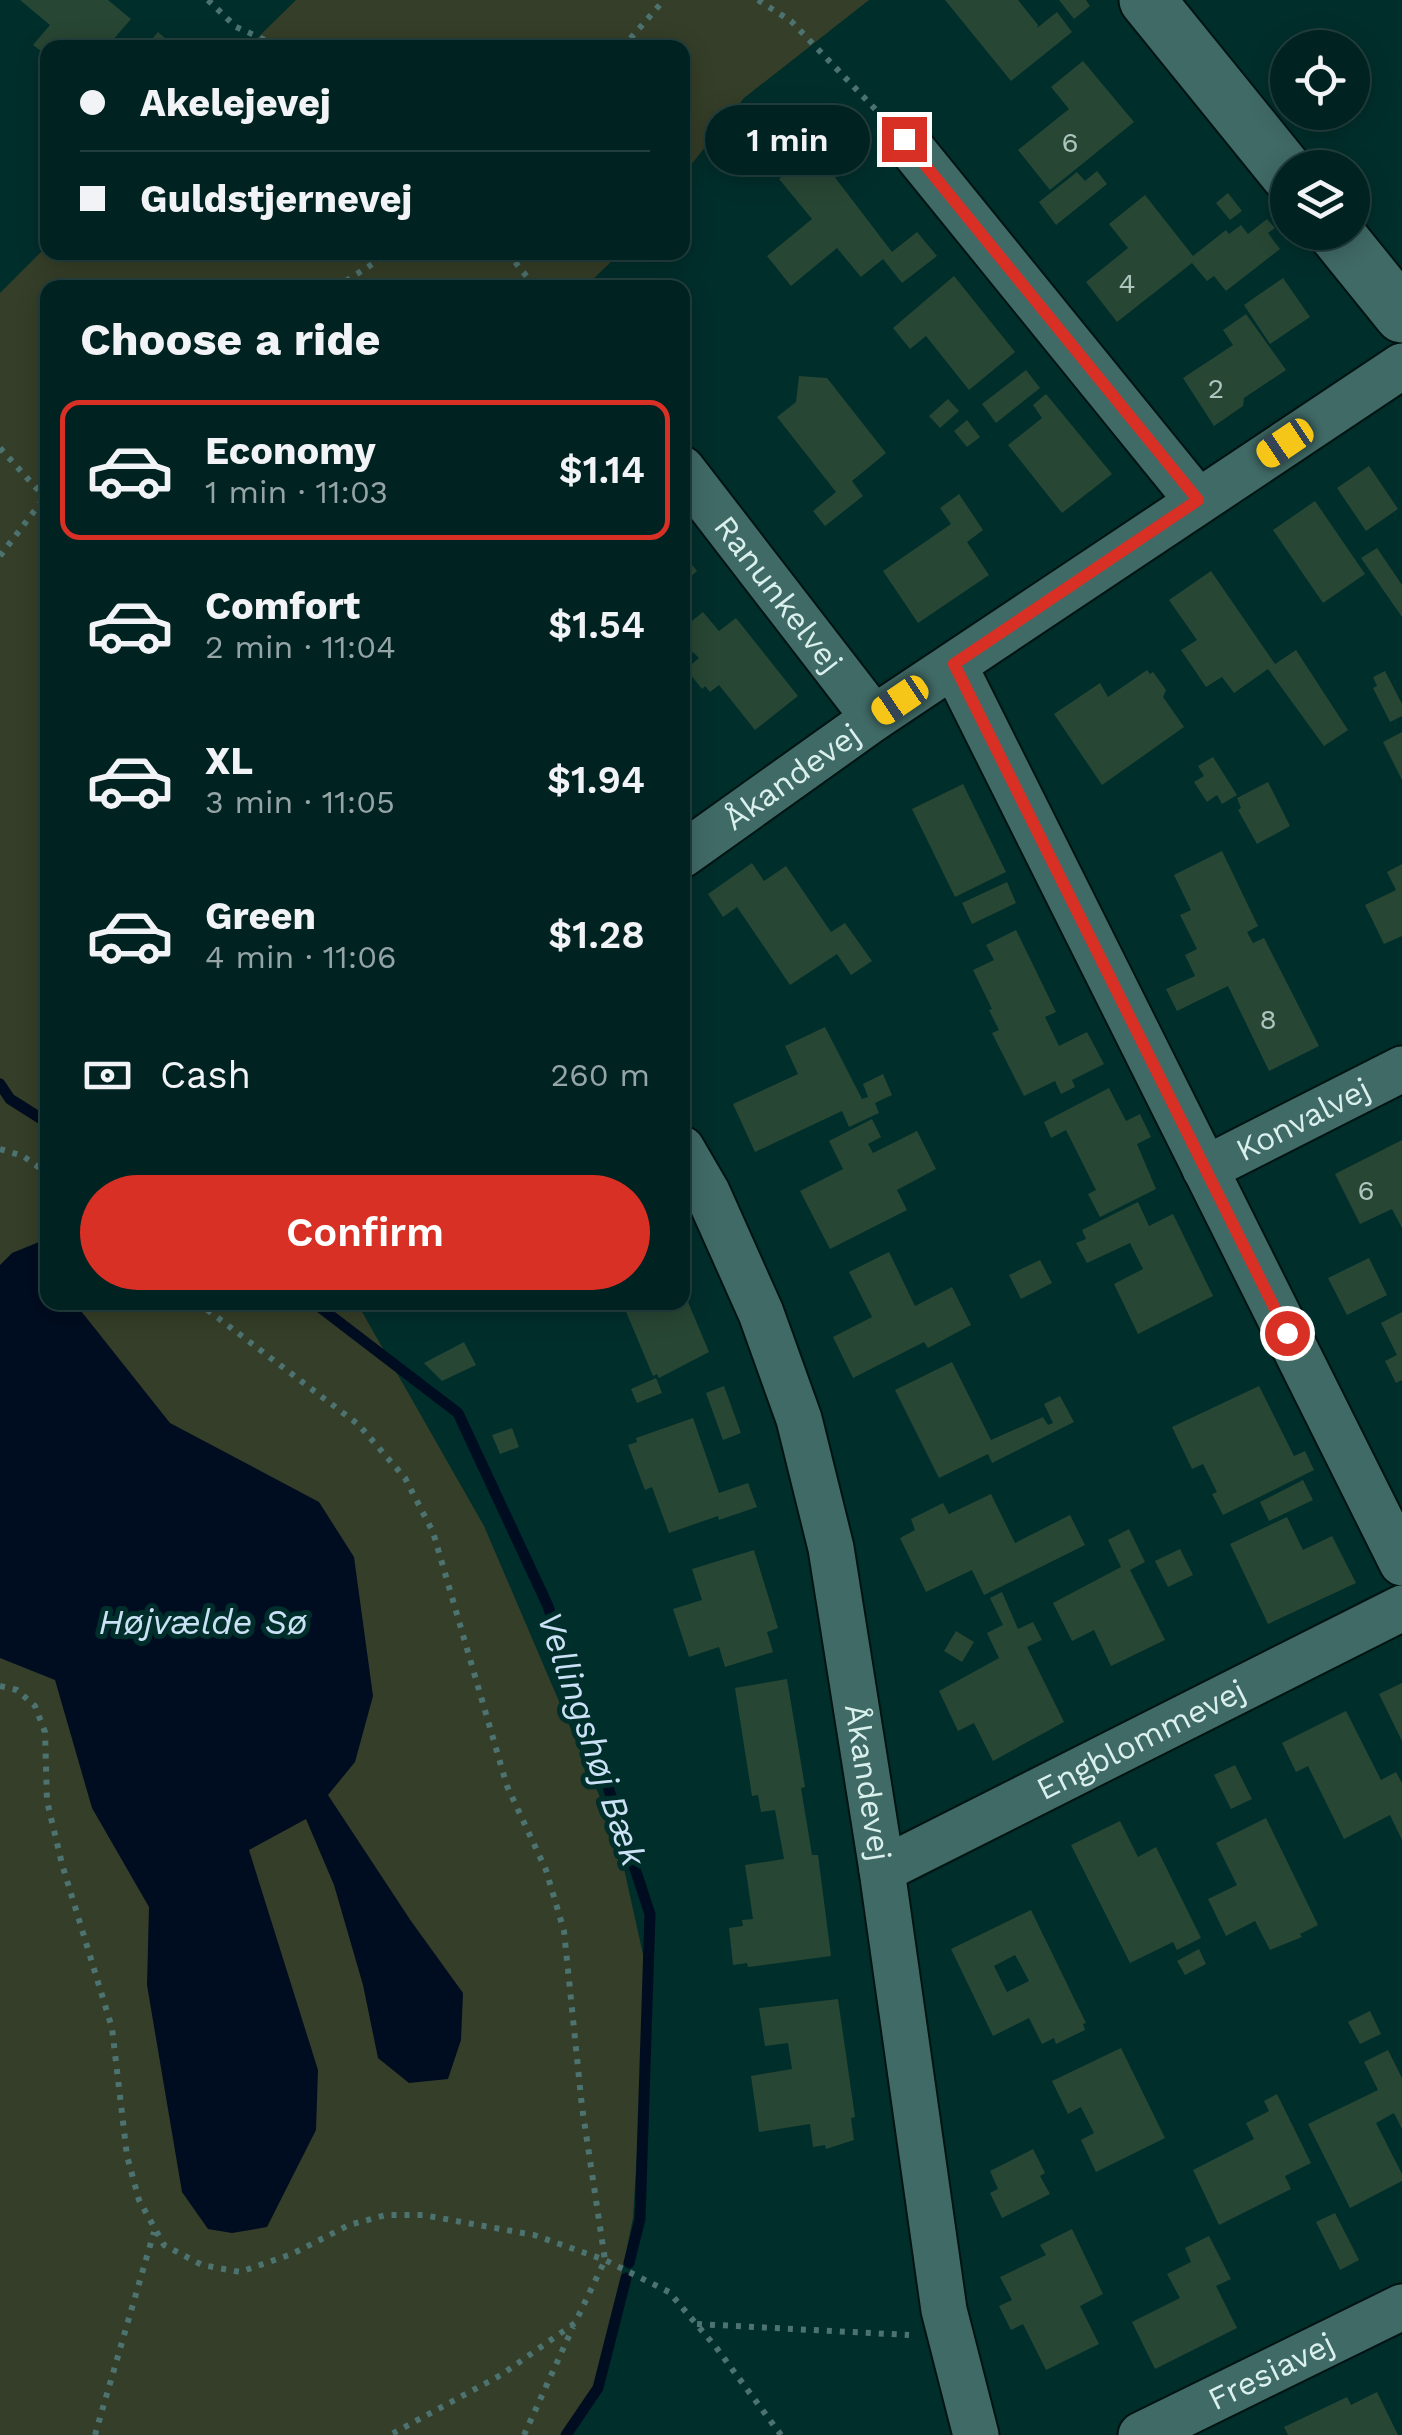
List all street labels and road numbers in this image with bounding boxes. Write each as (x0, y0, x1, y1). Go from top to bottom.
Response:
street label: Ranunkelvej (706, 508, 851, 680)
street label: Åkandevej (716, 715, 867, 838)
street label: Konvalvej (1230, 1069, 1377, 1169)
street label: Engblommevej (1030, 1671, 1252, 1808)
street label: Åkandevej (837, 1701, 899, 1864)
street label: Fresiavej (1202, 2324, 1341, 2418)

